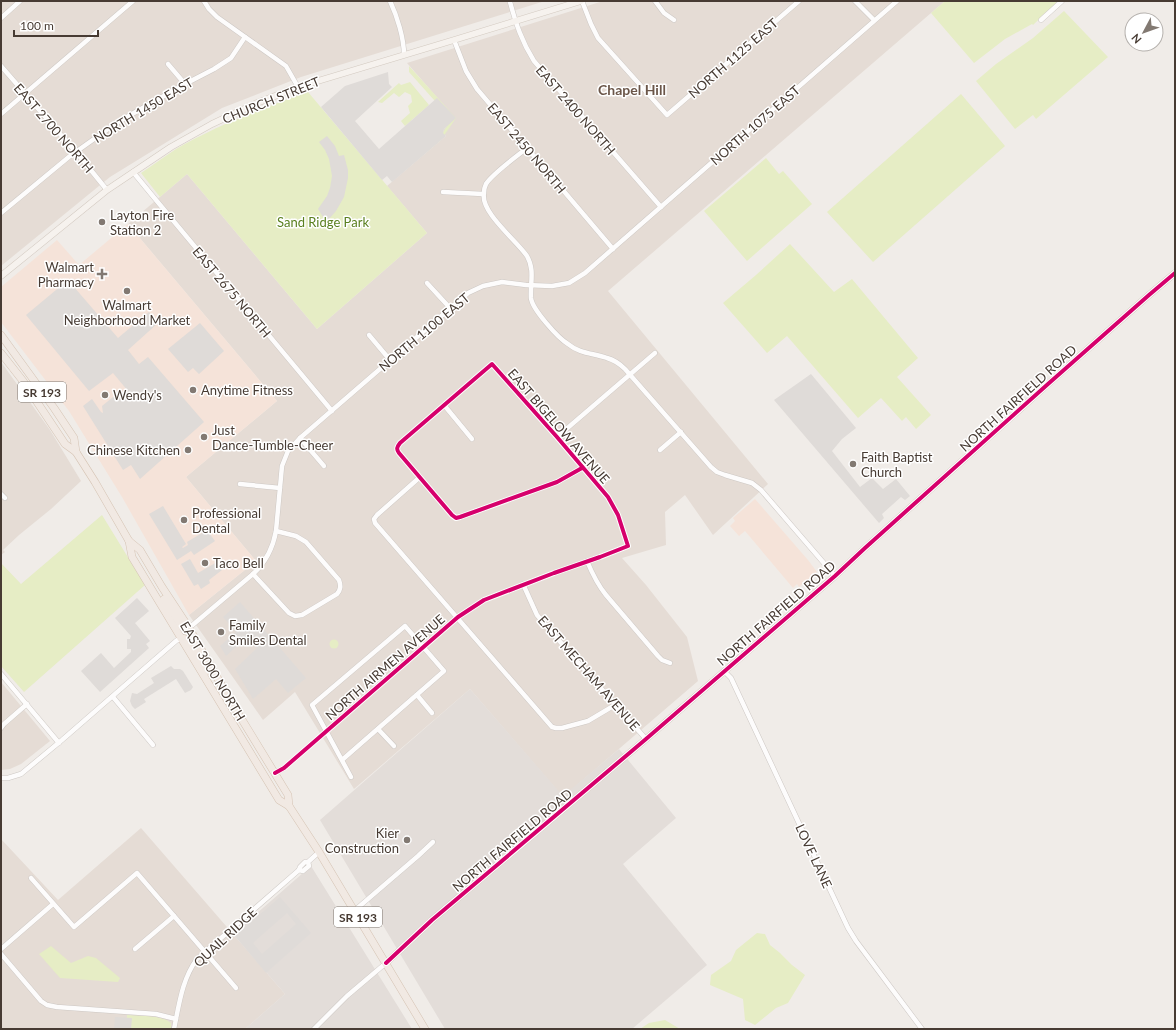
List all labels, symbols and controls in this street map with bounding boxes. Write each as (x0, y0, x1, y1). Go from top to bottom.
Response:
scale bar (14, 12, 98, 38)
north arrow (1124, 12, 1164, 52)
street label: NORTH 1125 EAST (685, 14, 781, 101)
text: 100 m (20, 18, 54, 33)
text: N (1128, 31, 1144, 46)
street label: EAST 2400 NORTH (533, 62, 619, 158)
street label: CHURCH STREET (220, 73, 322, 127)
street label: NORTH 1450 EAST (90, 74, 196, 146)
street label: EAST 2700 NORTH (11, 80, 97, 176)
district label: Chapel Hill (598, 81, 666, 98)
street label: NORTH 1075 EAST (707, 81, 803, 168)
street label: EAST 2450 NORTH (484, 99, 570, 197)
place label: Layton Fire Station 2 (110, 207, 174, 238)
park label: Sand Ridge Park (277, 214, 369, 230)
marker: Layton Fire Station 2 (97, 217, 107, 227)
street label: EAST 2675 NORTH (189, 243, 275, 341)
place label: Walmart Pharmacy (38, 259, 94, 290)
marker: Walmart Pharmacy (97, 269, 107, 279)
marker: Walmart Neighborhood Market (122, 286, 132, 296)
street label: NORTH 1100 EAST (375, 289, 473, 375)
place label: Walmart Neighborhood Market (64, 297, 191, 328)
street label: NORTH FAIRFIELD ROAD (956, 341, 1080, 455)
street label: EAST BIGELOW AVENUE (505, 365, 613, 487)
road number: SR 193 (18, 382, 66, 402)
place label: Anytime Fitness (201, 382, 293, 398)
marker: Anytime Fitness (188, 385, 198, 395)
place label: Wendy's (113, 387, 162, 403)
marker: Wendy's (100, 390, 110, 400)
place label: Just Dance-Tumble-Cheer (212, 422, 333, 453)
marker: Just Dance-Tumble-Cheer (199, 432, 209, 442)
place label: Chinese Kitchen (87, 442, 180, 458)
marker: Chinese Kitchen (183, 445, 193, 455)
place label: Faith Baptist Church (861, 449, 933, 480)
marker: Faith Baptist Church (848, 459, 858, 469)
place label: Professional Dental (192, 505, 261, 536)
marker: Professional Dental (179, 515, 189, 525)
place label: Taco Bell (213, 555, 264, 571)
street label: NORTH FAIRFIELD ROAD (714, 557, 839, 669)
marker: Taco Bell (200, 558, 210, 568)
street label: NORTH AIRMEN AVENUE (322, 611, 448, 723)
street label: EAST MECHAM AVENUE (535, 612, 643, 734)
place label: Family Smiles Dental (229, 617, 307, 648)
street label: EAST 3000 NORTH (177, 618, 249, 724)
marker: Family Smiles Dental (216, 627, 226, 637)
street label: NORTH FAIRFIELD ROAD (449, 785, 575, 895)
street label: LOVE LANE (792, 821, 836, 891)
place label: Kier Construction (325, 825, 399, 856)
marker: Kier Construction (402, 835, 412, 845)
street label: QUAIL RIDGE (190, 904, 260, 970)
road number: SR 193 (334, 907, 382, 927)

